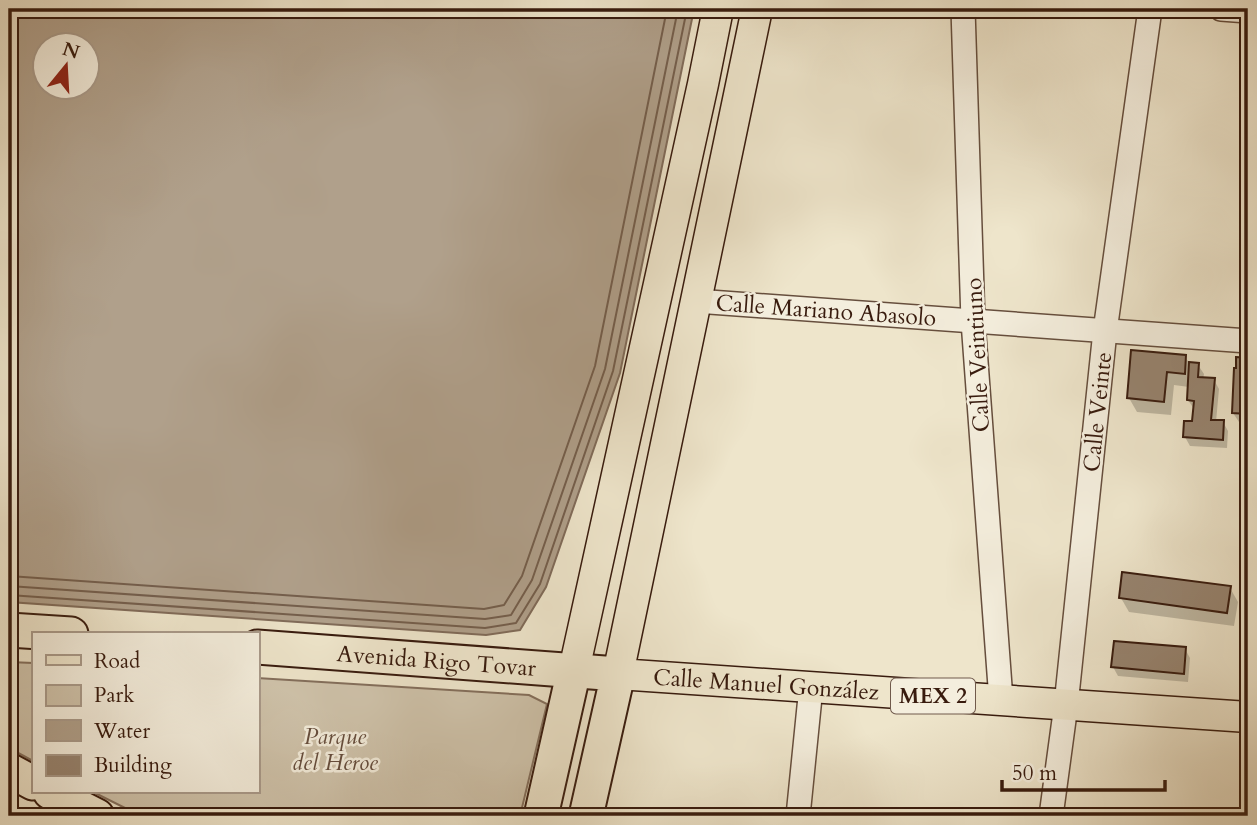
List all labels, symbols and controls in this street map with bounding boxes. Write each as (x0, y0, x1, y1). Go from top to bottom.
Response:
north arrow (32, 32, 102, 102)
text: N (59, 36, 83, 66)
street label: Calle Veintiuno (958, 277, 997, 433)
street label: Calle Mariano Abasolo (715, 287, 937, 334)
street label: Calle Veinte (1076, 351, 1119, 474)
legend (32, 632, 259, 794)
street label: Avenida Rigo Tovar (336, 638, 538, 684)
text: Road (94, 647, 140, 676)
street label: Calle Manuel González (652, 661, 880, 708)
road number: MEX 2 (891, 678, 975, 714)
text: Park (94, 681, 135, 710)
text: Water (93, 717, 150, 746)
park label: Parque del Heroe (292, 721, 378, 778)
scale bar (1002, 748, 1164, 792)
text: Building (94, 751, 172, 780)
text: 50 m (1012, 759, 1057, 788)

